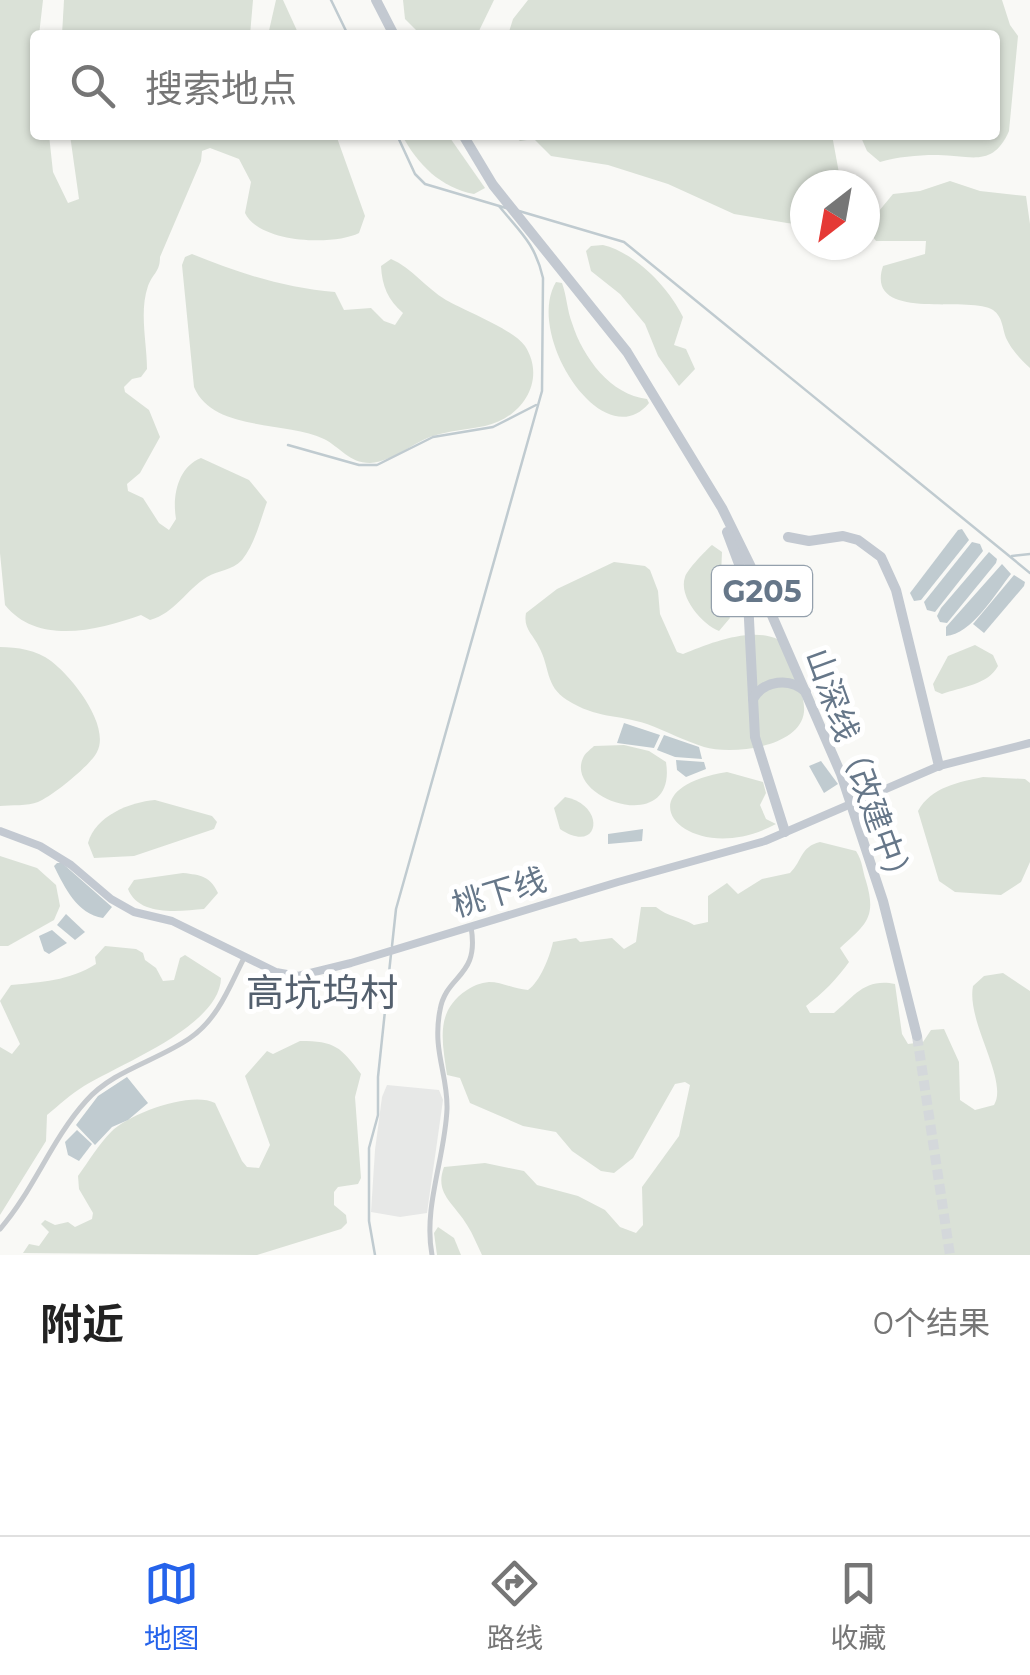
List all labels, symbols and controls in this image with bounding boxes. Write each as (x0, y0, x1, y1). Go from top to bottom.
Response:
search box (30, 30, 1000, 140)
icon: search (65, 58, 120, 113)
text: 搜索地点 (145, 65, 297, 112)
north arrow (790, 170, 880, 260)
road number: G205 (712, 566, 812, 616)
street label: 山深线（改建中） (798, 643, 922, 897)
street label: 桃下线 (447, 859, 551, 925)
district label: 高坑坞村 (246, 969, 398, 1016)
text: 附近 (40, 1298, 124, 1350)
text: 0个结果 (873, 1303, 990, 1342)
tab: 地图 (144, 1556, 200, 1656)
tab: 路线 (487, 1556, 543, 1656)
tab: 收藏 (830, 1556, 886, 1656)

